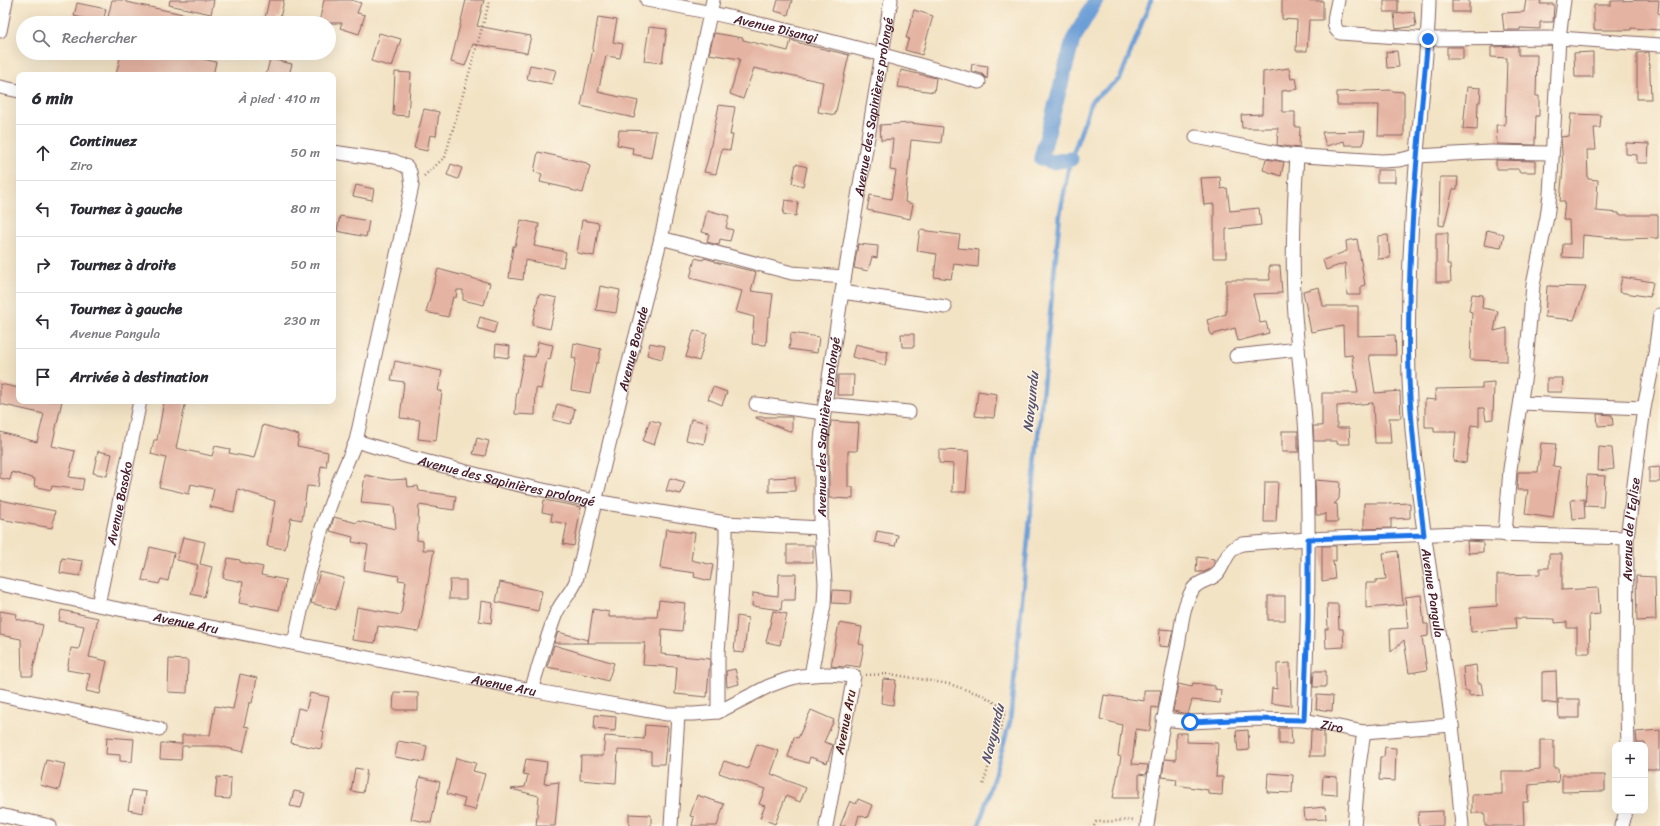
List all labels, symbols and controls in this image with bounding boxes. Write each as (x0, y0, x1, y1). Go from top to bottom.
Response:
street label: Avenue Disangi (731, 7, 821, 49)
street label: Avenue des Sapinières prolongé (847, 15, 899, 199)
search box (16, 16, 336, 60)
text: Rechercher (62, 25, 137, 51)
icon: search (30, 27, 52, 49)
route end (1419, 30, 1437, 48)
text: 6 min (32, 83, 73, 113)
text: À pied · 410 m (239, 87, 320, 110)
text: Continuez (70, 128, 137, 154)
text: 50 m (290, 141, 320, 164)
icon: ahead (32, 142, 54, 164)
text: Ziro (70, 154, 93, 177)
text: Tournez à gauche (70, 196, 182, 222)
text: 80 m (291, 197, 320, 220)
icon: left (32, 198, 54, 220)
text: Tournez à droite (70, 252, 176, 278)
text: 50 m (290, 253, 320, 276)
icon: right (32, 254, 54, 276)
text: Tournez à gauche (70, 296, 182, 322)
street label: Avenue Boende (611, 304, 654, 394)
text: 230 m (284, 309, 320, 332)
icon: left (32, 310, 54, 332)
text: Avenue Pangula (70, 322, 160, 345)
street label: Avenue des Sapinières prolongé (810, 335, 847, 518)
text: Arrivée à destination (70, 364, 208, 390)
icon: arrive (32, 366, 54, 388)
water label: Navyundu (1015, 369, 1047, 433)
street label: Avenue des Sapinières prolongé (415, 448, 598, 513)
street label: Avenue Basoko (99, 459, 139, 548)
street label: Avenue de l'Eglise (1615, 476, 1646, 582)
street label: Avenue Pangula (1415, 545, 1452, 640)
street label: Avenue Aru (151, 604, 221, 640)
street label: Avenue Aru (469, 667, 538, 702)
street label: Avenue Aru (827, 688, 863, 757)
water label: Navyundu (974, 700, 1013, 766)
street label: Ziro (1319, 712, 1346, 739)
route start (1181, 713, 1199, 731)
map controls (1612, 742, 1648, 814)
button: + (1612, 742, 1648, 778)
button: − (1612, 778, 1648, 814)

